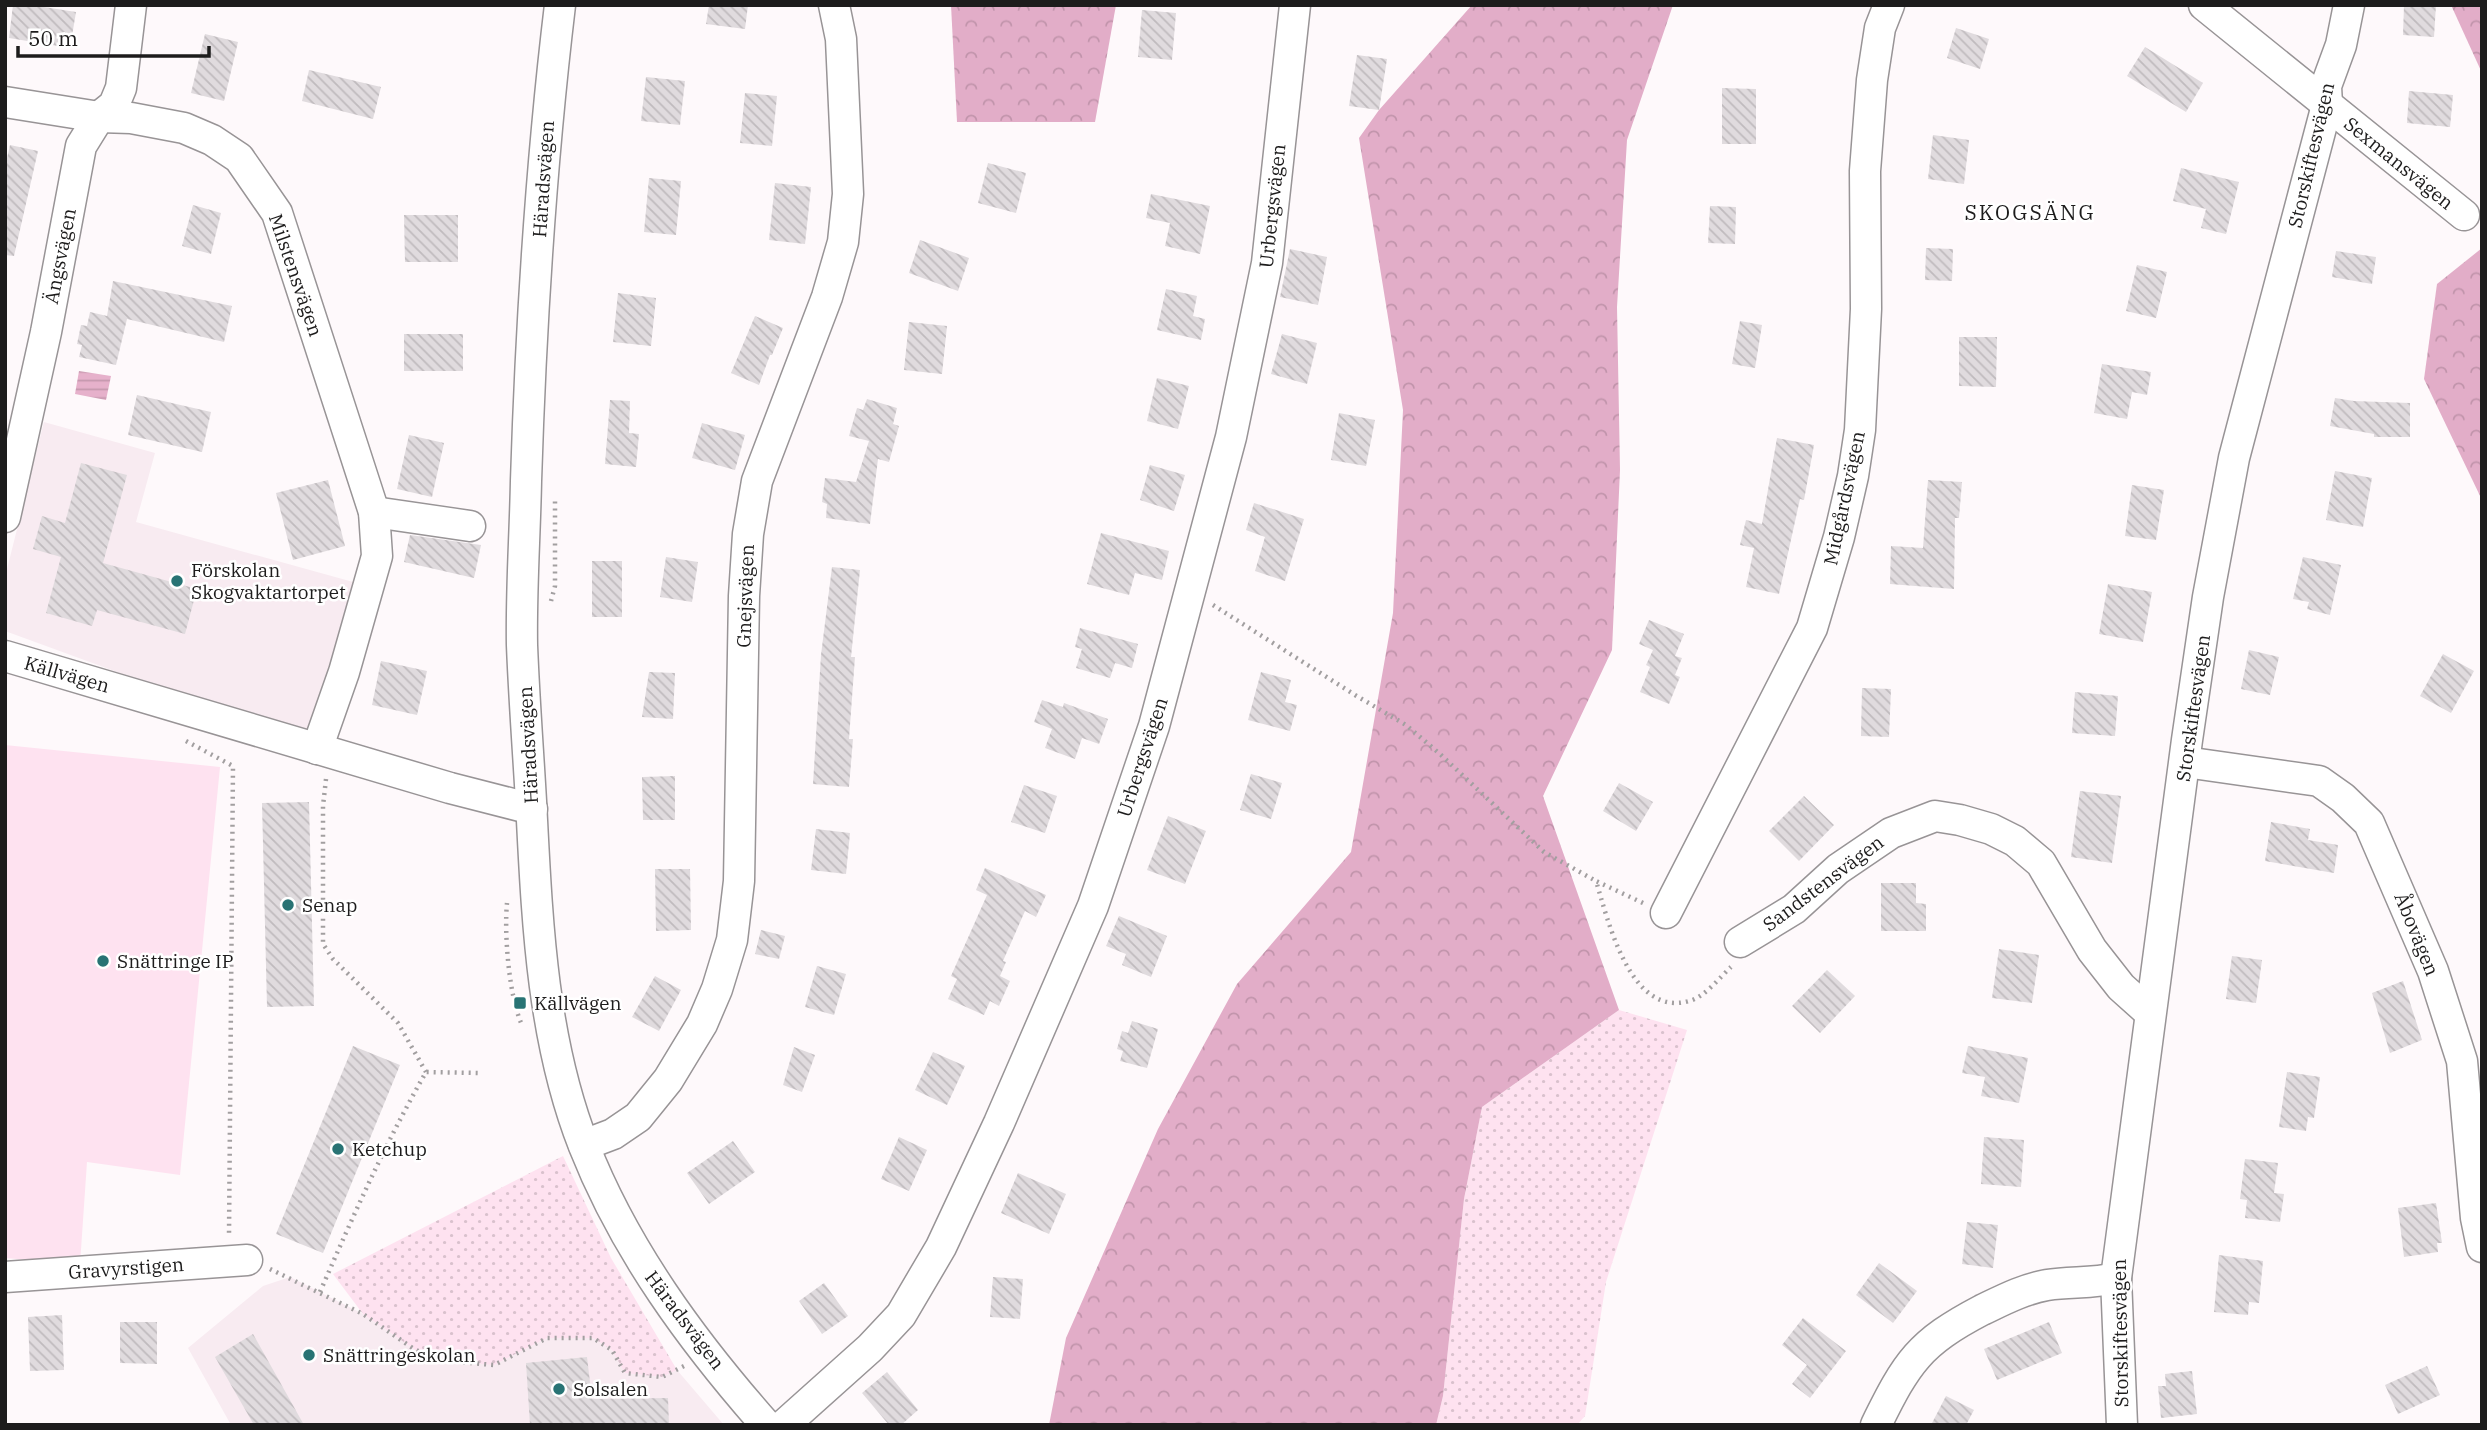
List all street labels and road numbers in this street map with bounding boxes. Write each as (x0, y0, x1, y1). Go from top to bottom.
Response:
street label: Storskiftesvägen (2283, 80, 2339, 230)
street label: Sexmansvägen (2339, 111, 2459, 215)
street label: Häradsvägen (527, 120, 559, 238)
street label: Urbergsvägen (1254, 143, 1290, 269)
street label: Ängsvägen (39, 206, 81, 306)
street label: Milstensvägen (264, 210, 328, 340)
street label: Midgårdsvägen (1818, 429, 1870, 567)
street label: Gnejsvägen (731, 544, 759, 648)
street label: Storskiftesvägen (2171, 633, 2215, 783)
street label: Källvägen (22, 650, 112, 698)
street label: Häradsvägen (513, 686, 543, 804)
street label: Urbergsvägen (1111, 694, 1173, 820)
street label: Sandstensvägen (1758, 830, 1888, 936)
street label: Åbovägen (2389, 889, 2445, 979)
street label: Gravyrstigen (67, 1252, 185, 1284)
street label: Storskiftesvägen (2107, 1258, 2133, 1408)
street label: Häradsvägen (640, 1266, 730, 1374)

